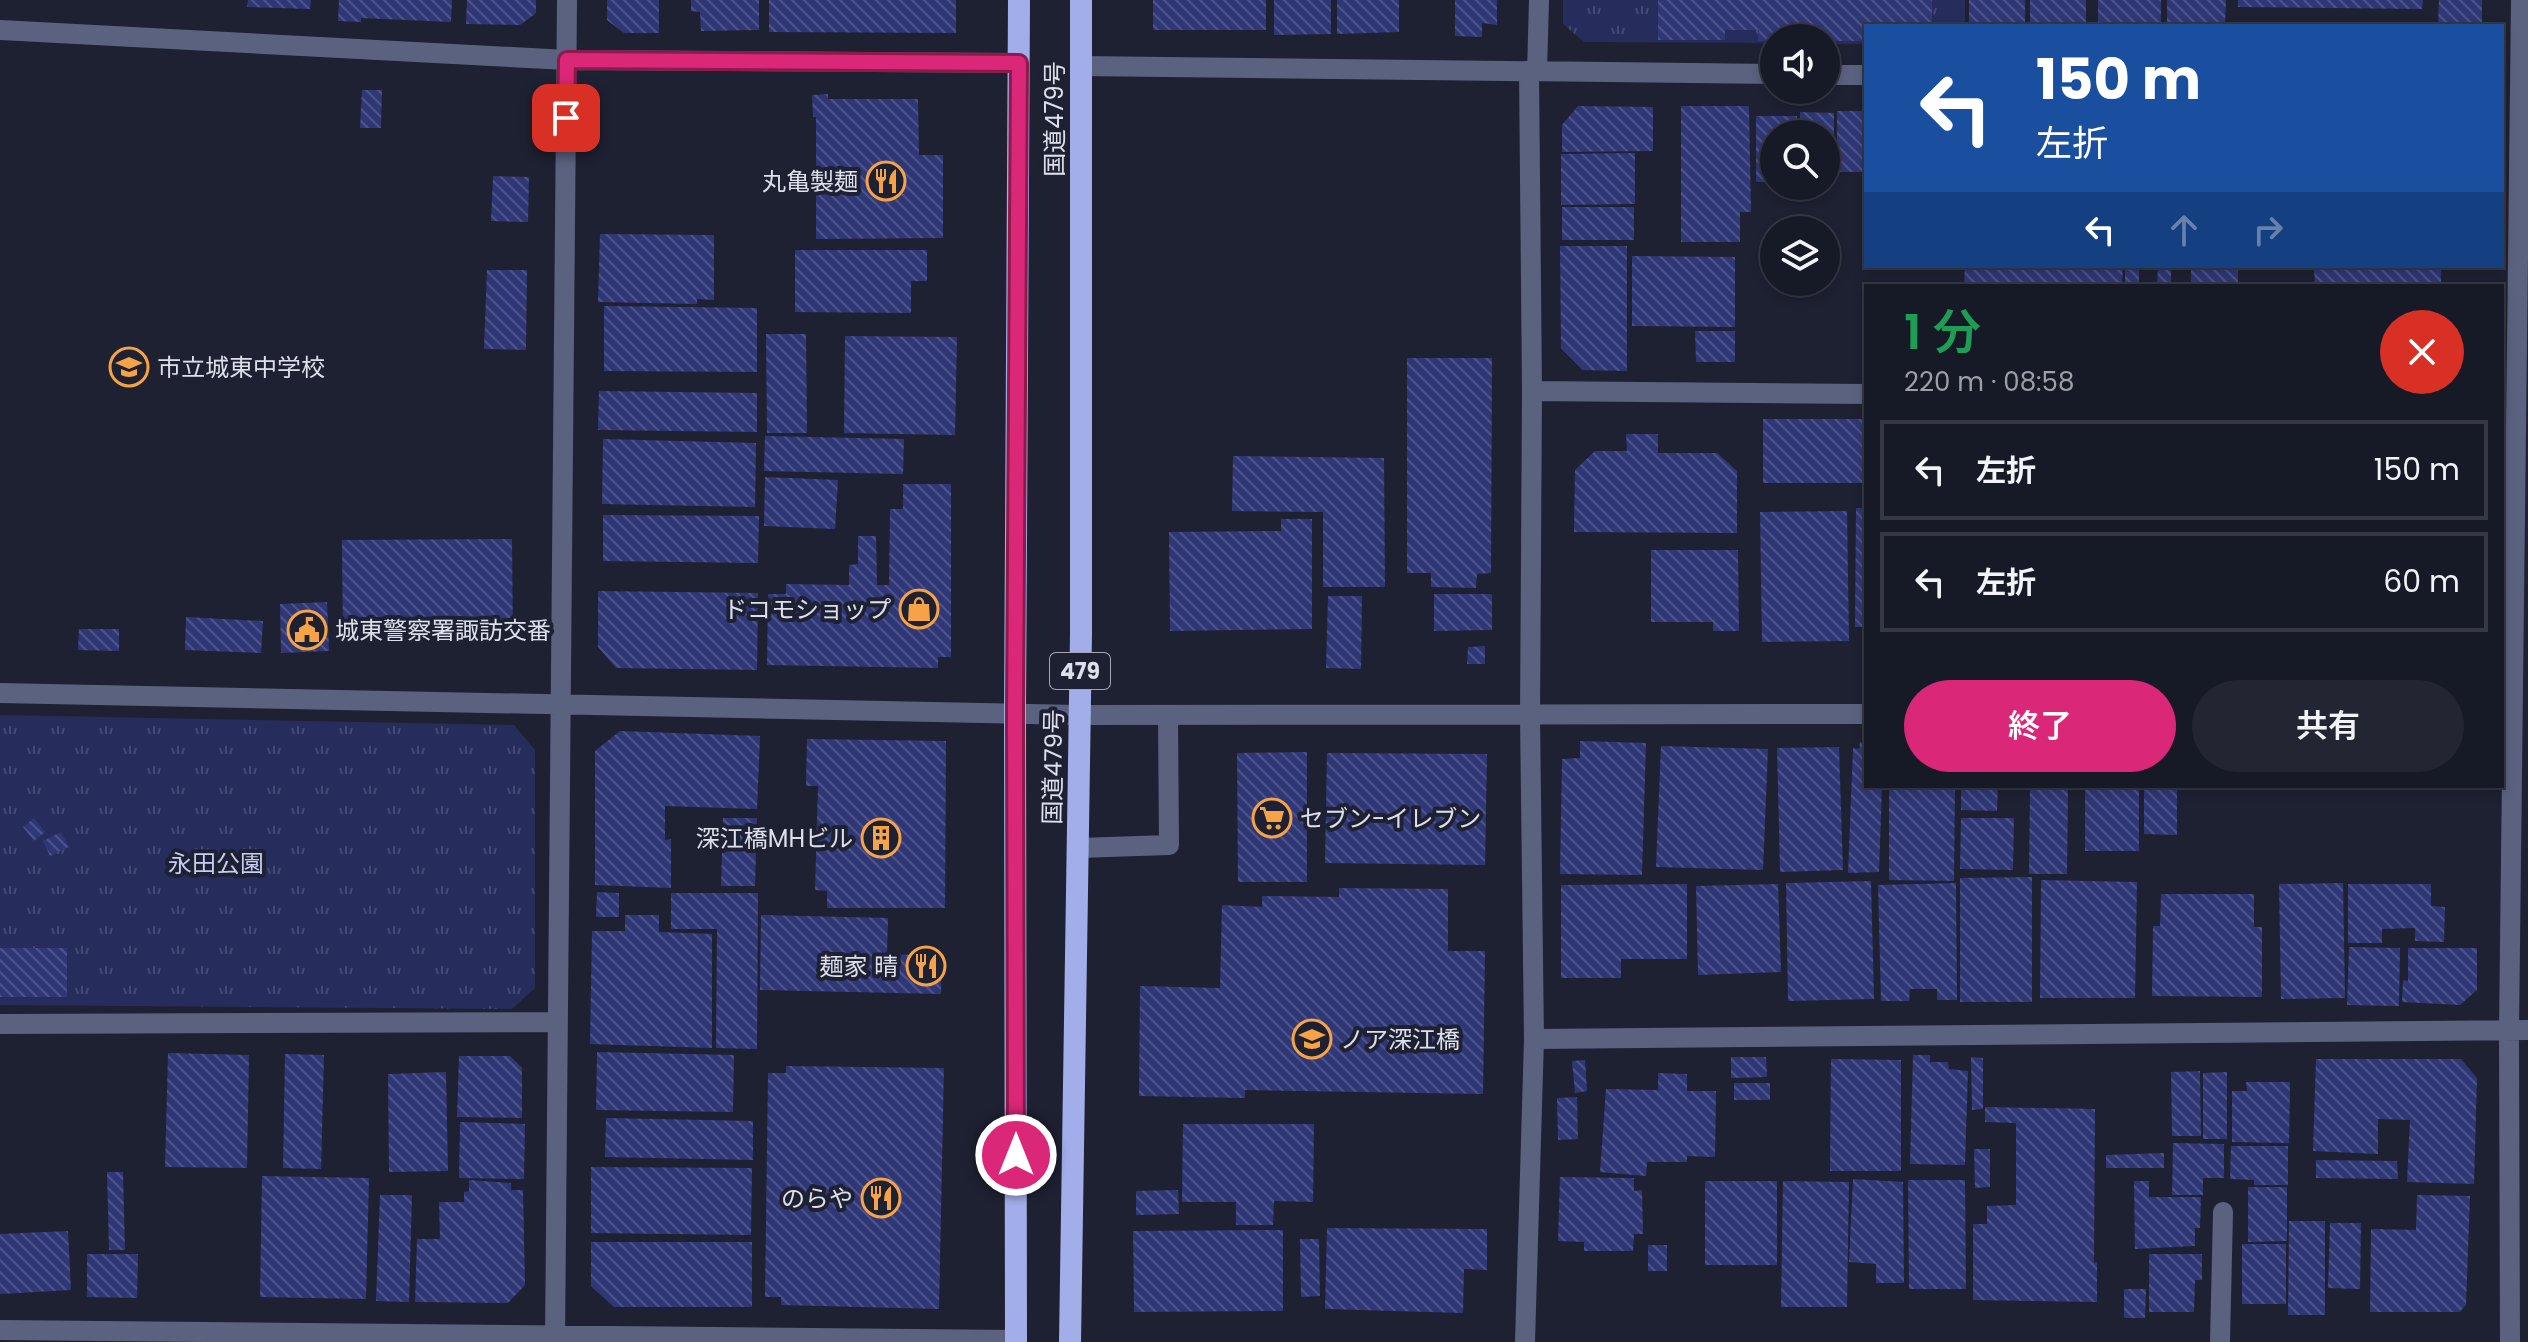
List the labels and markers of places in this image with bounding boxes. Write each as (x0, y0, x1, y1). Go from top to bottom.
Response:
pin (532, 84, 600, 152)
restaurant icon: 丸亀製麺 (865, 160, 907, 202)
place label: 丸亀製麺 (762, 165, 858, 198)
school or university icon: 市立城東中学校 (108, 346, 150, 388)
place label: 市立城東中学校 (157, 351, 325, 384)
shop icon: ドコモショップ (898, 588, 940, 630)
place label: ドコモショップ (723, 593, 891, 626)
public building icon: 城東警察署諏訪交番 (286, 609, 328, 651)
place label: 城東警察署諏訪交番 (335, 614, 551, 647)
supermarket icon: セブン-イレブン (1251, 797, 1293, 839)
place label: セブン-イレブン (1300, 802, 1481, 835)
building icon: 深江橋MHビル (860, 817, 902, 859)
place label: 深江橋MHビル (696, 822, 853, 855)
restaurant icon: 麺家 晴 (905, 945, 947, 987)
place label: 麺家 晴 (820, 950, 898, 983)
school or university icon: ノア深江橋 (1291, 1018, 1333, 1060)
place label: ノア深江橋 (1340, 1023, 1460, 1056)
restaurant icon: のらや (860, 1177, 902, 1219)
place label: のらや (781, 1182, 853, 1215)

